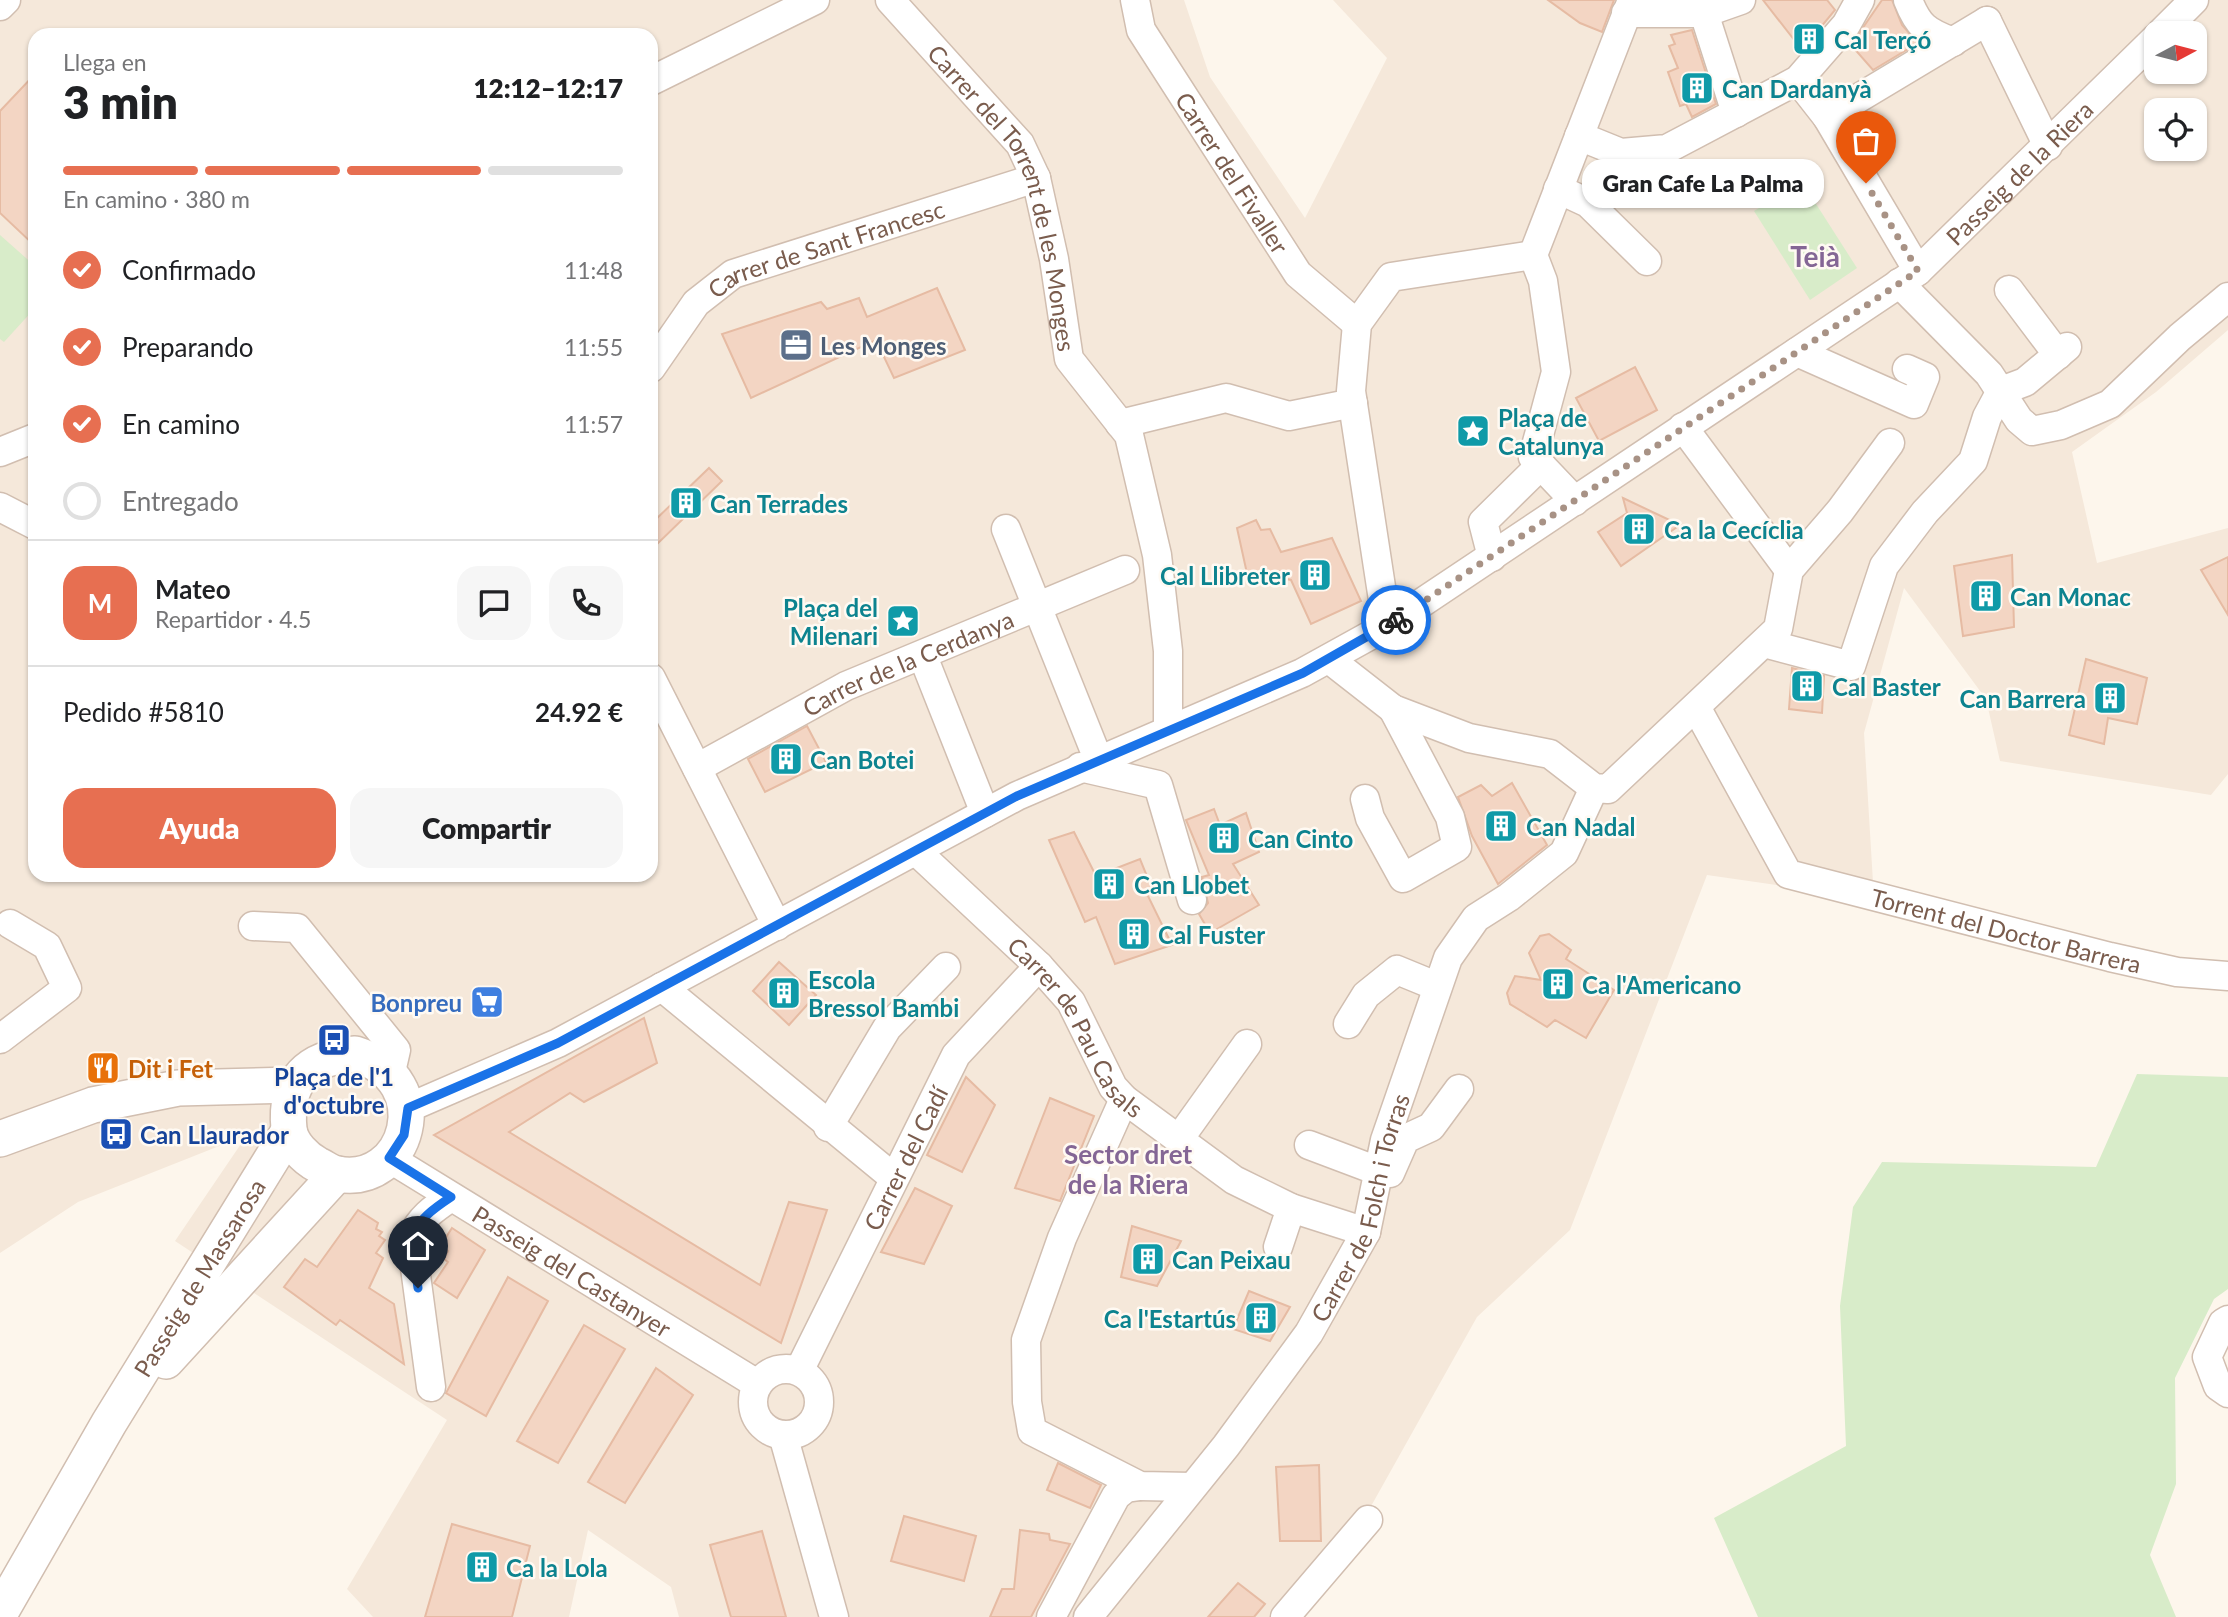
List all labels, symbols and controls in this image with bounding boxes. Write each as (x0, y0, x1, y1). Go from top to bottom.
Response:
building icon: Cal Terçó (1790, 20, 1828, 58)
north arrow (2144, 21, 2207, 84)
map controls (2144, 21, 2207, 161)
place label: Cal Terçó (1834, 25, 1931, 54)
street label: Carrer del Torrent de les Monges (922, 38, 1082, 353)
text: Llega en (63, 48, 147, 76)
building icon: Can Dardanyà (1678, 69, 1716, 107)
text: 12:12–12:17 (473, 72, 623, 104)
text: 3 min (63, 74, 178, 129)
place label: Can Dardanyà (1722, 74, 1872, 103)
street label: Carrer del Fivaller (1170, 86, 1295, 259)
street label: Passeig de la Riera (1939, 94, 2098, 250)
button: locate (2144, 98, 2207, 161)
pin (1836, 111, 1896, 183)
icon: bag (1847, 122, 1885, 160)
callout: Gran Cafe La Palma (1582, 158, 1824, 208)
text: Gran Cafe La Palma (1602, 169, 1804, 197)
text: En camino · 380 m (63, 185, 250, 213)
street label: Carrer de Sant Francesc (701, 194, 948, 303)
district label: Teià (1790, 239, 1840, 273)
icon: check (63, 251, 101, 289)
text: Confirmado (122, 254, 256, 286)
text: 11:48 (564, 256, 623, 284)
office icon: Les Monges (777, 326, 815, 364)
icon: check (63, 328, 101, 366)
text: Preparando (122, 331, 254, 363)
place label: Les Monges (820, 331, 947, 360)
text: 11:55 (564, 333, 623, 361)
place label: Plaça de Catalunya (1498, 403, 1604, 460)
icon: check (63, 405, 101, 443)
text: En camino (122, 408, 240, 440)
text: 11:57 (564, 410, 623, 438)
place icon: Plaça de Catalunya (1454, 412, 1492, 450)
building icon: Can Terrades (667, 484, 705, 522)
text: Entregado (122, 485, 239, 517)
place label: Can Terrades (710, 489, 848, 518)
building icon: Ca la Cecíclia (1620, 510, 1658, 548)
place label: Ca la Cecíclia (1664, 515, 1804, 544)
building icon: Cal Llibreter (1296, 556, 1334, 594)
place label: Cal Llibreter (1160, 561, 1290, 590)
button: chat (457, 566, 531, 640)
button: phone (549, 566, 623, 640)
text: Mateo (155, 573, 231, 605)
building icon: Can Monac (1967, 577, 2005, 615)
place label: Can Monac (2010, 582, 2131, 611)
courier (1361, 585, 1431, 655)
text: M (88, 587, 112, 619)
place label: Plaça del Milenari (783, 593, 878, 650)
icon: bike (1377, 601, 1415, 639)
place icon: Plaça del Milenari (884, 602, 922, 640)
street label: Carrer de la Cerdanya (797, 604, 1017, 722)
text: Repartidor · 4.5 (155, 605, 311, 633)
building icon: Cal Baster (1788, 667, 1826, 705)
place label: Cal Baster (1832, 672, 1941, 701)
building icon: Can Barrera (2091, 679, 2129, 717)
place label: Can Barrera (1959, 684, 2086, 713)
text: Pedido #5810 (63, 696, 224, 728)
text: 24.92 € (535, 696, 623, 728)
building icon: Can Botei (767, 740, 805, 778)
place label: Can Botei (810, 745, 914, 774)
button: Ayuda (63, 788, 336, 868)
button: Compartir (350, 788, 623, 868)
building icon: Can Nadal (1482, 807, 1520, 845)
place label: Can Nadal (1526, 812, 1636, 841)
building icon: Can Cinto (1205, 819, 1243, 857)
place label: Can Cinto (1248, 824, 1353, 853)
building icon: Can Llobet (1090, 865, 1128, 903)
place label: Can Llobet (1134, 870, 1249, 899)
street label: Torrent del Doctor Barrera (1868, 882, 2144, 978)
building icon: Cal Fuster (1115, 915, 1153, 953)
place label: Cal Fuster (1158, 920, 1265, 949)
street label: Carrer de Pau Casals (1002, 930, 1149, 1123)
place label: Escola Bressol Bambi (808, 965, 959, 1022)
building icon: Ca l'Americano (1539, 965, 1577, 1003)
place label: Ca l'Americano (1582, 970, 1741, 999)
building icon: Escola Bressol Bambi (765, 974, 803, 1012)
supermarket icon: Bonpreu (468, 983, 506, 1021)
place label: Bonpreu (370, 988, 462, 1017)
bus stop icon: Plaça de l'1 d'octubre (315, 1021, 353, 1059)
restaurant icon: Dit i Fet (84, 1049, 122, 1087)
place label: Dit i Fet (128, 1054, 213, 1083)
place label: Plaça de l'1 d'octubre (274, 1062, 394, 1119)
street label: Carrer del Cadí (857, 1080, 953, 1235)
street label: Carrer de Folch i Torras (1304, 1089, 1415, 1327)
bus stop icon: Can Llaurador (97, 1115, 135, 1153)
place label: Can Llaurador (140, 1120, 289, 1149)
district label: Sector dret de la Riera (1064, 1138, 1192, 1200)
street label: Passeig de Massarosa (127, 1173, 271, 1382)
street label: Passeig del Castanyer (468, 1199, 677, 1342)
pin (388, 1216, 448, 1288)
icon: home (399, 1227, 437, 1265)
building icon: Can Peixau (1129, 1240, 1167, 1278)
place label: Can Peixau (1172, 1245, 1291, 1274)
building icon: Ca l'Estartús (1242, 1299, 1280, 1337)
place label: Ca l'Estartús (1104, 1304, 1236, 1333)
building icon: Ca la Lola (463, 1548, 501, 1586)
place label: Ca la Lola (506, 1553, 608, 1582)

